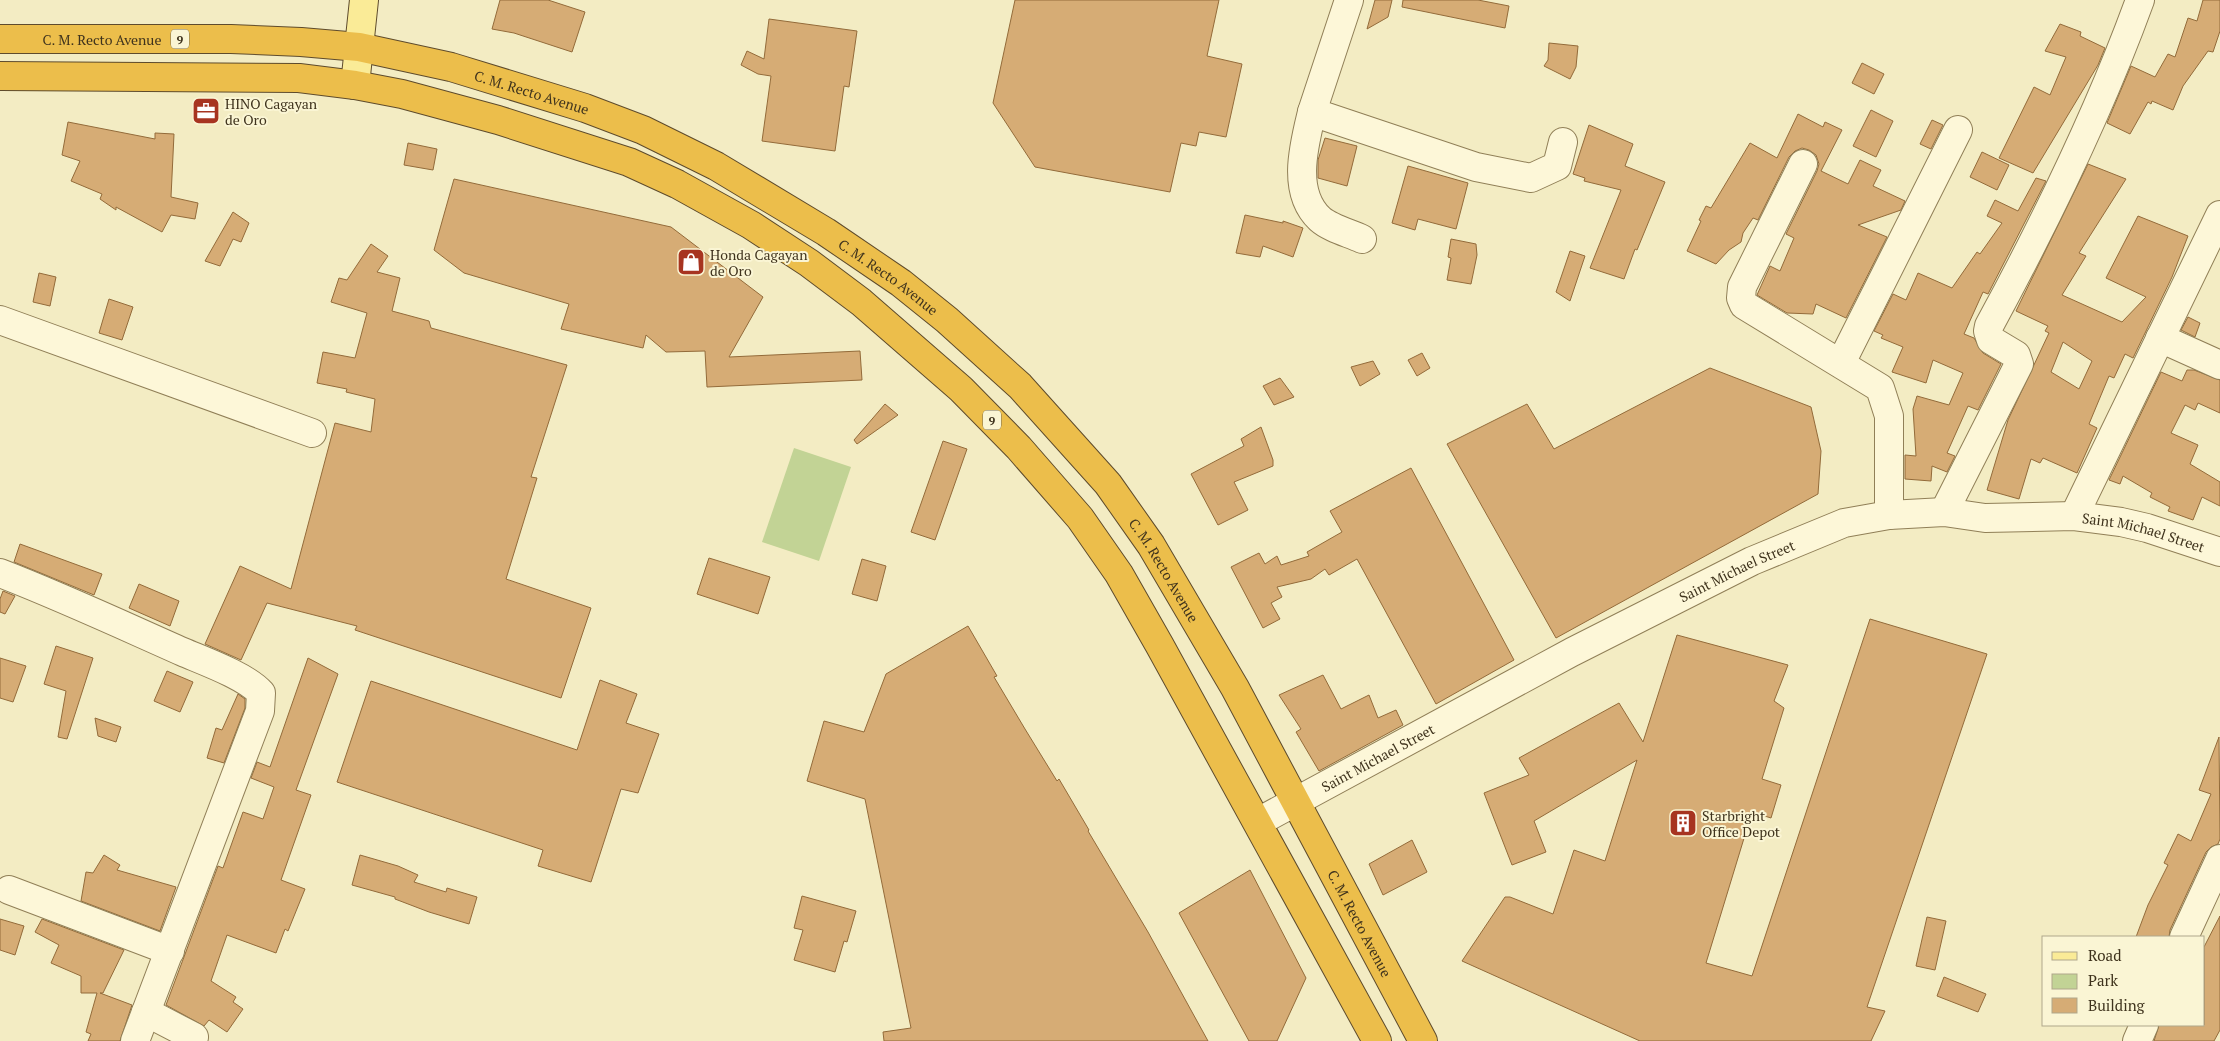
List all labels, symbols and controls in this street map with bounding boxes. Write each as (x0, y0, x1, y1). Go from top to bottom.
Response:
street label: C. M. Recto Avenue (43, 30, 161, 49)
road number: 9 (171, 30, 189, 48)
street label: C. M. Recto Avenue (472, 65, 592, 118)
place label: HINO Cagayan de Oro (225, 94, 318, 129)
office icon: HINO Cagayan de Oro (191, 96, 221, 126)
street label: C. M. Recto Avenue (835, 234, 942, 319)
place label: Honda Cagayan de Oro (710, 245, 808, 280)
shop icon: Honda Cagayan de Oro (676, 247, 706, 277)
road number: 9 (983, 410, 1001, 430)
street label: Saint Michael Street (2081, 508, 2208, 556)
street label: C. M. Recto Avenue (1125, 514, 1204, 625)
street label: Saint Michael Street (1676, 535, 1798, 606)
street label: Saint Michael Street (1318, 719, 1438, 796)
place label: Starbright Office Depot (1702, 806, 1781, 841)
building icon: Starbright Office Depot (1668, 808, 1698, 838)
street label: C. M. Recto Avenue (1324, 866, 1397, 980)
legend (2042, 936, 2205, 1026)
text: Road (2088, 945, 2121, 965)
text: Park (2088, 970, 2118, 990)
text: Building (2088, 995, 2146, 1015)

